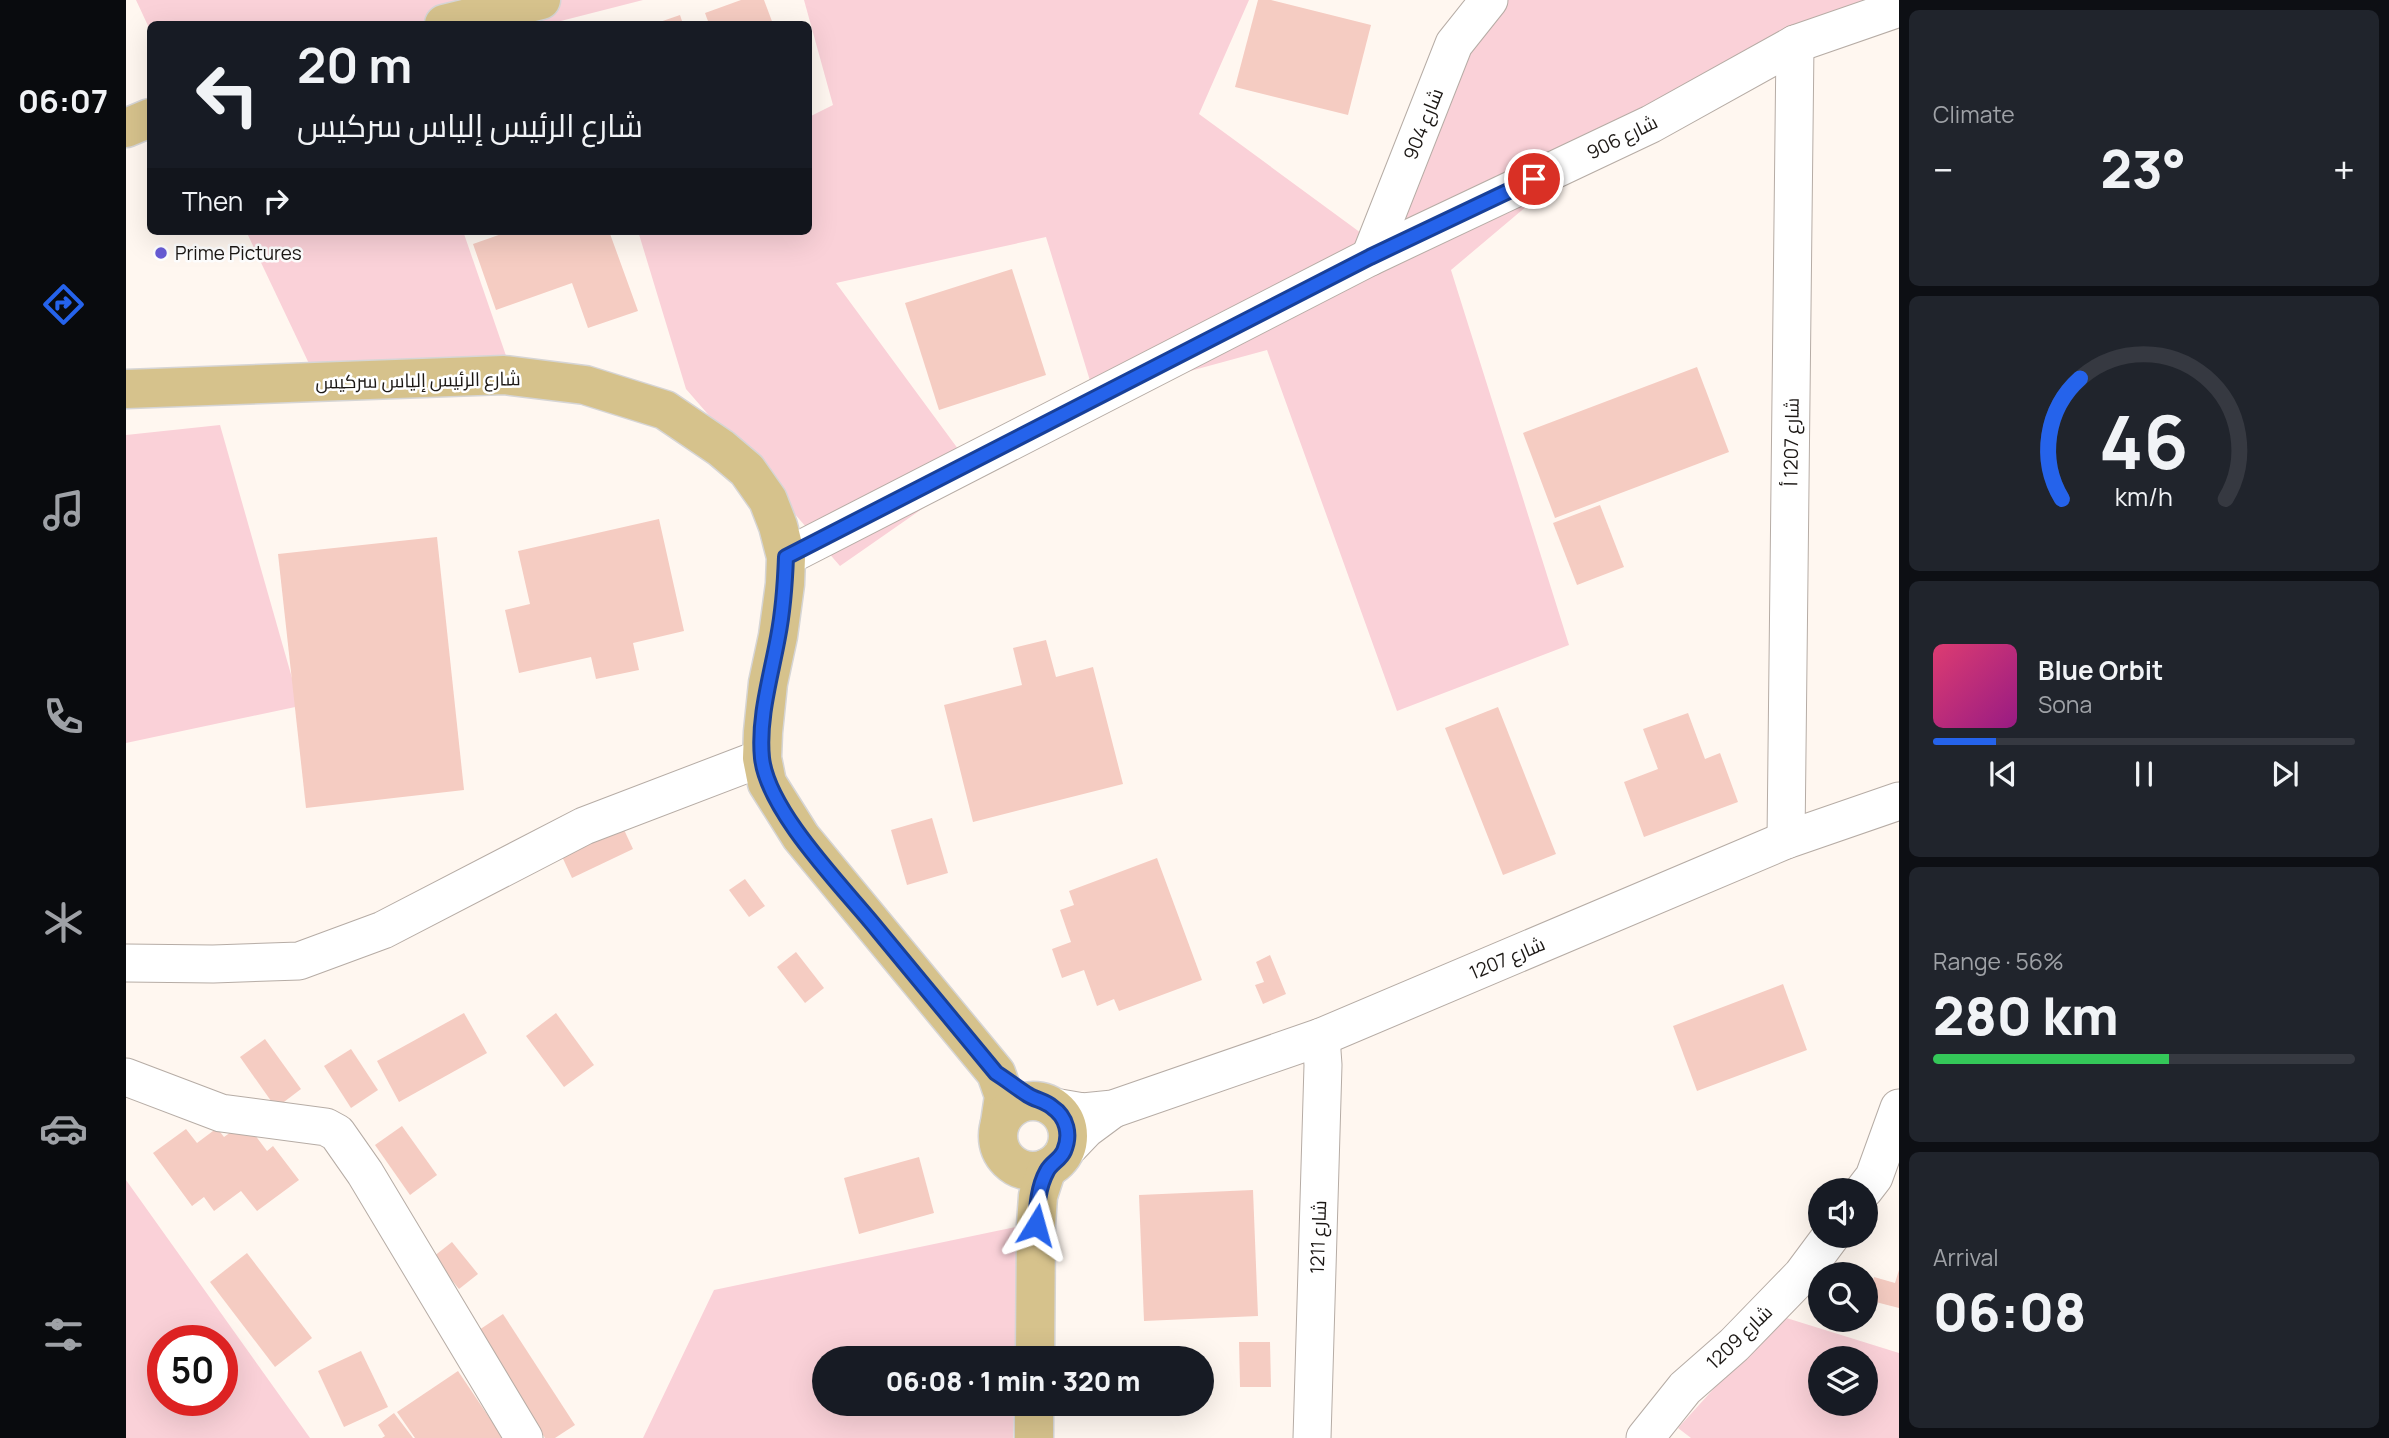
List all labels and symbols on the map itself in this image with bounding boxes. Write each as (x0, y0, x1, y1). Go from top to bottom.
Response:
street label: شارع 904 (1397, 84, 1450, 164)
street label: شارع 906 (1582, 109, 1662, 166)
pin (1504, 149, 1564, 209)
place label: Prime Pictures (175, 240, 302, 266)
marker: Prime Pictures (153, 245, 169, 261)
street label: شارع الرئيس إلياس سركيس (315, 365, 521, 396)
street label: شارع 1207 أ (1777, 397, 1806, 487)
street label: شارع 1207 (1465, 930, 1549, 987)
position arrow (999, 1188, 1073, 1262)
street label: شارع 1211 (1304, 1200, 1333, 1274)
street label: شارع 1209 (1700, 1299, 1778, 1376)
speed limit sign: 50 (147, 1325, 238, 1416)

